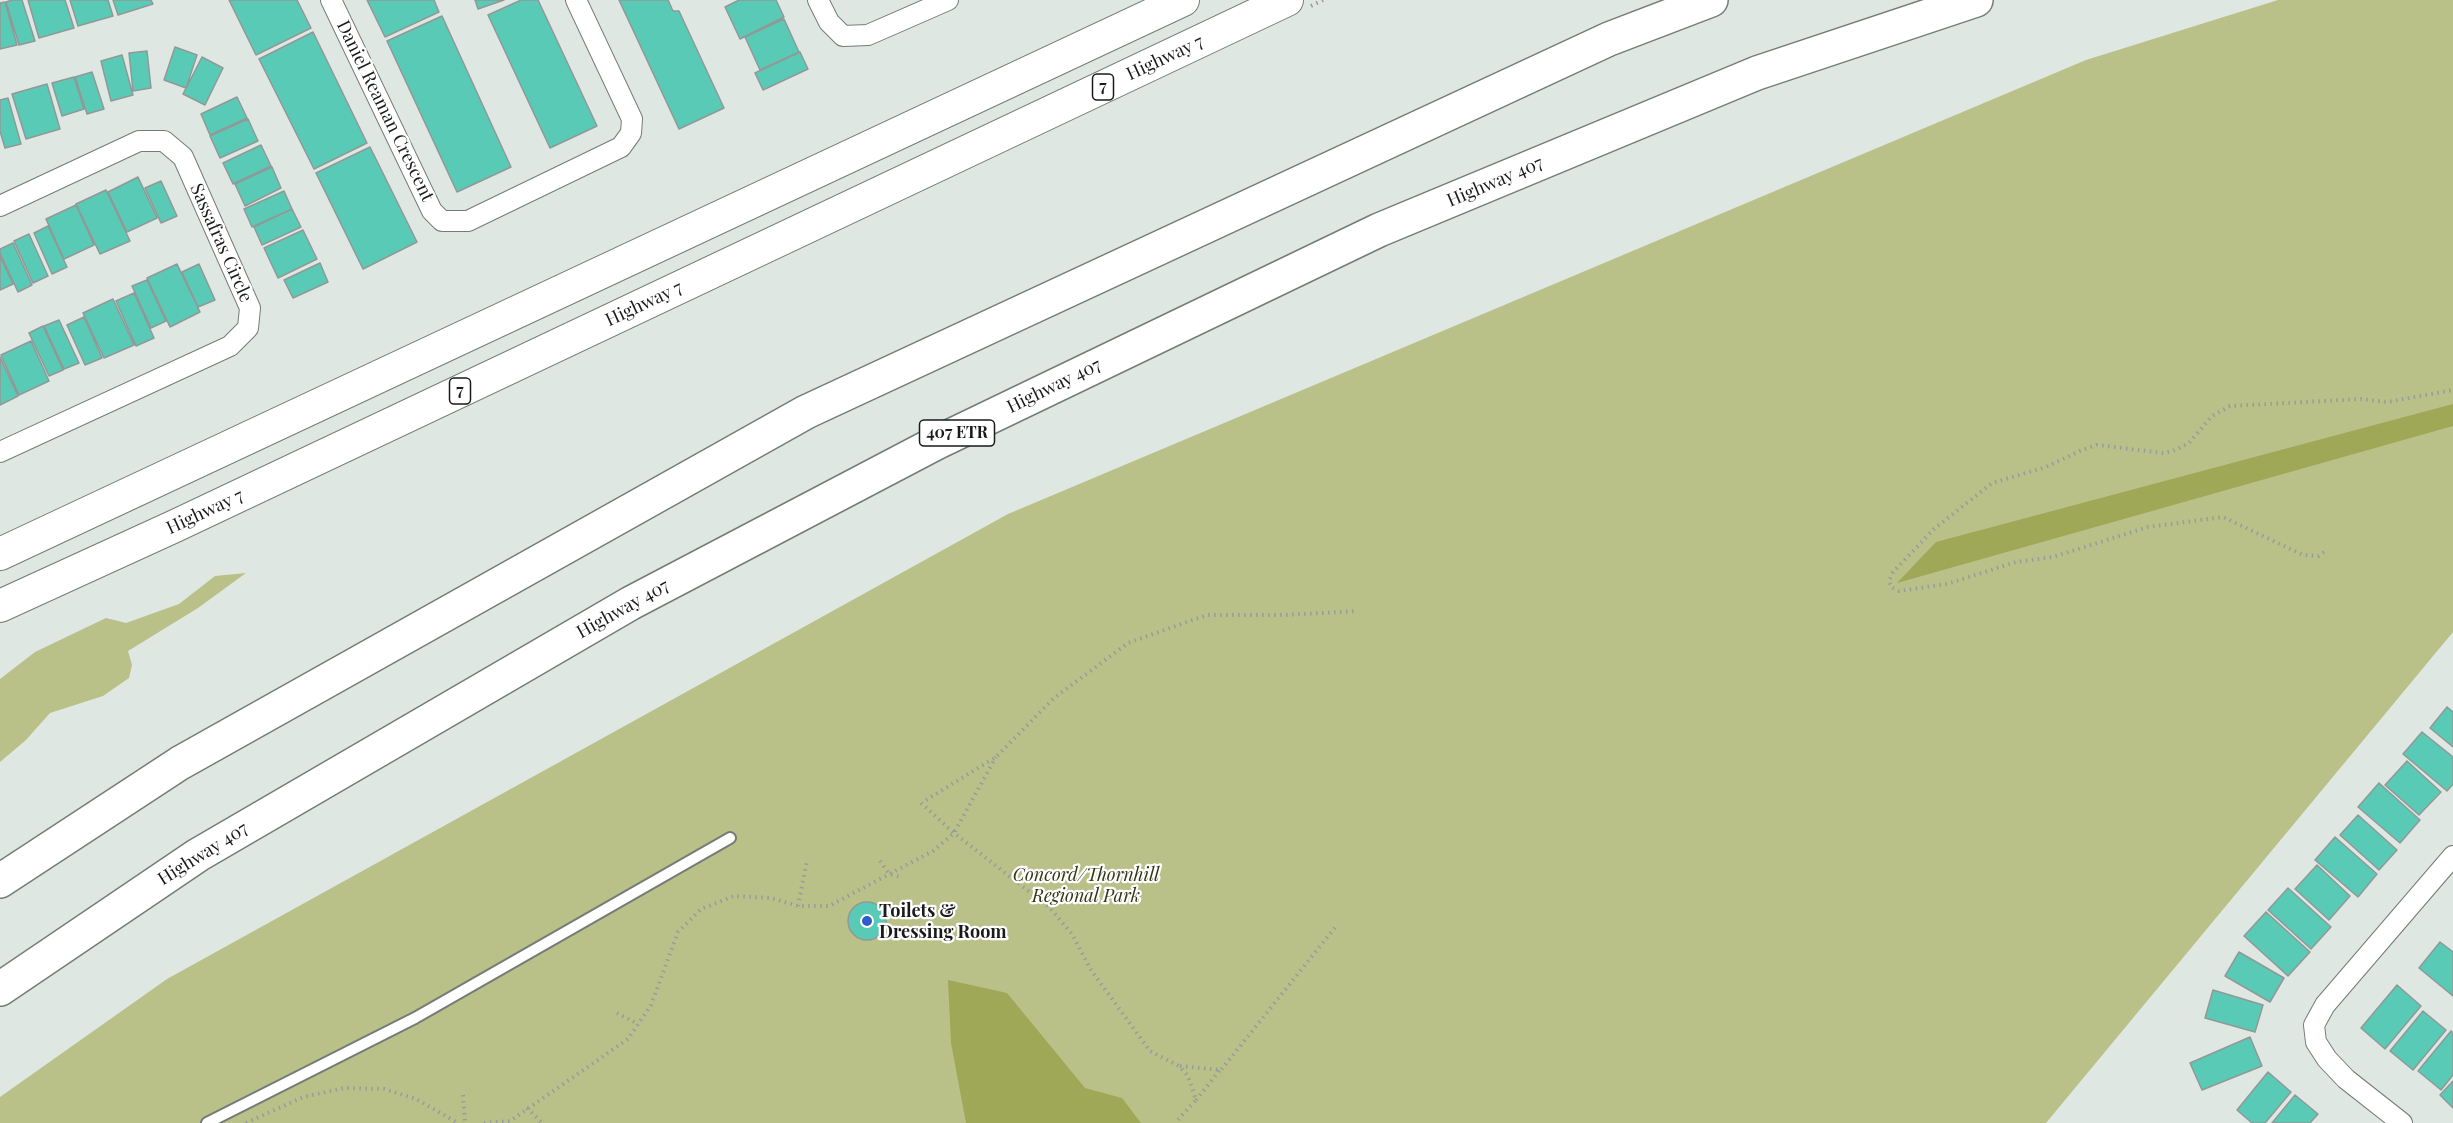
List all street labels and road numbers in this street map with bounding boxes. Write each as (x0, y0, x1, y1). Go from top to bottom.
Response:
street label: Daniel Reaman Crescent (332, 17, 438, 205)
street label: Highway 7 (1123, 31, 1207, 85)
road number: 7 (1092, 74, 1114, 100)
street label: Highway 407 (1444, 152, 1546, 212)
street label: Sassafras Circle (185, 180, 257, 306)
street label: Highway 7 (602, 277, 686, 331)
street label: Highway 407 (1003, 354, 1105, 418)
road number: 7 (450, 378, 470, 404)
road number: 407 ETR (920, 420, 994, 446)
street label: Highway 7 (163, 485, 247, 539)
street label: Highway 407 (573, 575, 673, 643)
street label: Highway 407 (154, 818, 252, 890)

